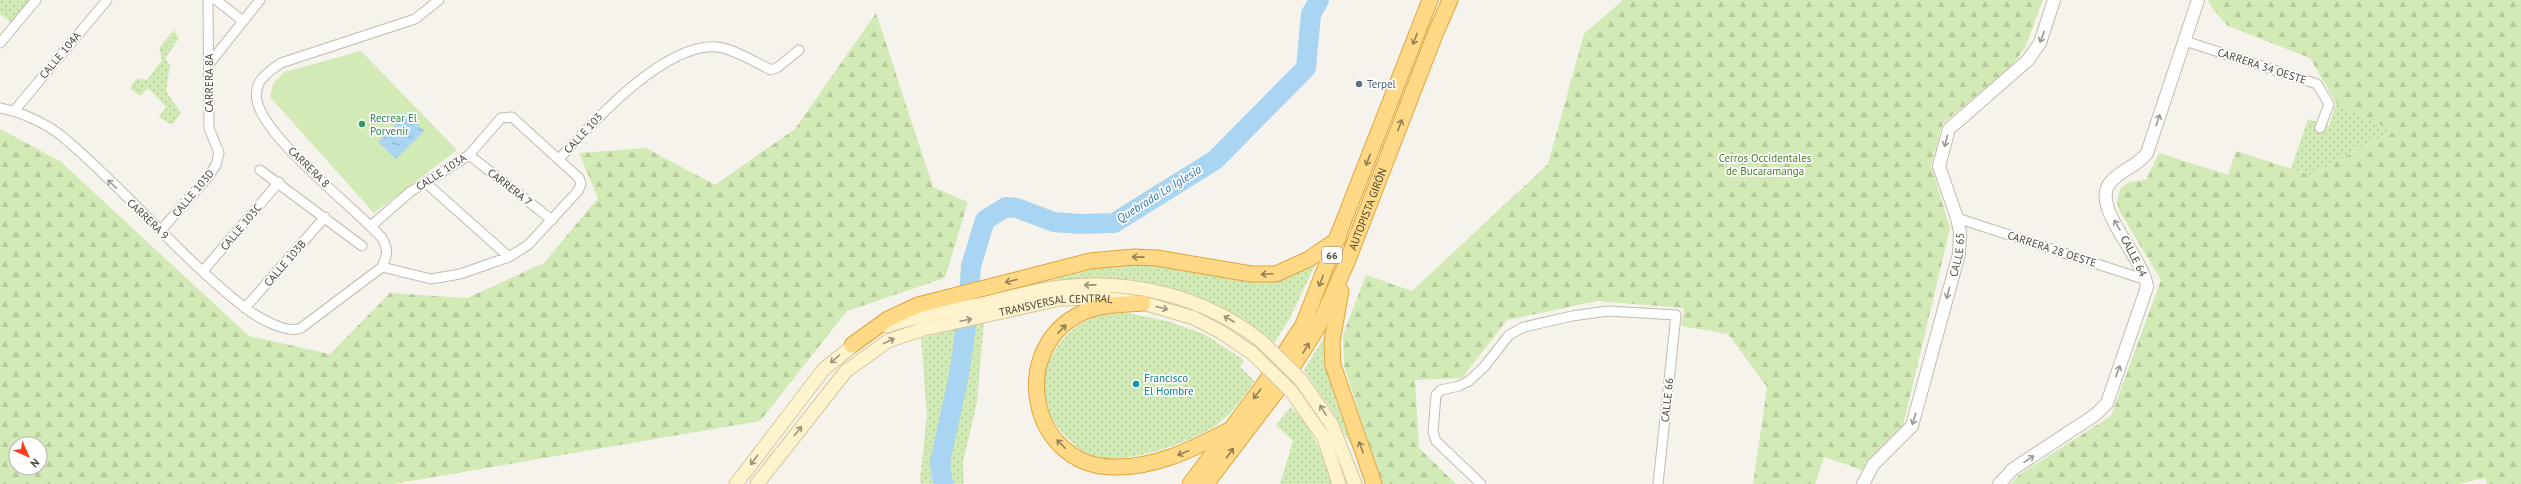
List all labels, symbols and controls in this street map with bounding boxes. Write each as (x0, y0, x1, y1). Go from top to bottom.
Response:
street label: CALLE 104A (36, 28, 84, 81)
one-way arrow (2037, 31, 2045, 43)
one-way arrow (1411, 32, 1419, 44)
street label: CARRERA 34 OESTE (2216, 45, 2308, 87)
street label: CARRERA 8A (202, 53, 216, 113)
place label: Terpel (1367, 77, 1397, 91)
marker: Terpel (1354, 79, 1364, 89)
street label: CALLE 103 (561, 110, 605, 156)
place label: Recrear El Porvenir (370, 111, 418, 138)
one-way arrow (2155, 114, 2163, 126)
marker: Recrear El Porvenir (357, 119, 367, 129)
one-way arrow (1396, 120, 1404, 132)
one-way arrow (1942, 134, 1949, 147)
street label: CARRERA 8 (285, 144, 333, 190)
street label: CALLE 103A (413, 150, 469, 193)
park label: Cerros Occidentales de Bucaramanga (1719, 151, 1812, 178)
one-way arrow (1364, 154, 1372, 166)
water label: Quebrada La Iglesia (1114, 161, 1204, 226)
street label: CARRERA 7 (485, 165, 535, 209)
street label: CALLE 103D (169, 166, 217, 220)
street label: AUTOPISTA GIRÓN (1345, 166, 1390, 252)
one-way arrow (107, 179, 117, 189)
street label: CARRERA 9 (124, 196, 172, 242)
street label: CALLE 103C (217, 201, 265, 253)
one-way arrow (2113, 219, 2121, 231)
street label: CARRERA 28 OESTE (2006, 228, 2098, 270)
street label: CALLE 65 (1946, 232, 1967, 278)
street label: CALLE 64 (2118, 233, 2150, 279)
street label: CALLE 103B (261, 237, 309, 289)
road number: 66 (1322, 247, 1342, 263)
one-way arrow (1132, 253, 1145, 261)
one-way arrow (1261, 271, 1274, 278)
one-way arrow (1317, 275, 1325, 287)
one-way arrow (1005, 278, 1018, 286)
one-way arrow (1084, 282, 1097, 289)
one-way arrow (1944, 286, 1951, 299)
street label: TRANSVERSAL CENTRAL (998, 291, 1114, 319)
one-way arrow (1155, 305, 1168, 312)
one-way arrow (959, 315, 972, 323)
one-way arrow (1223, 315, 1235, 323)
one-way arrow (1057, 324, 1066, 334)
one-way arrow (883, 337, 895, 344)
one-way arrow (1303, 342, 1311, 354)
one-way arrow (830, 354, 840, 364)
one-way arrow (2115, 366, 2123, 378)
place label: Francisco El Hombre (1144, 371, 1194, 398)
street label: CALLE 66 (1658, 377, 1676, 423)
marker: Francisco El Hombre (1131, 379, 1141, 389)
one-way arrow (1253, 388, 1262, 399)
one-way arrow (1319, 405, 1327, 416)
one-way arrow (1910, 412, 1917, 425)
one-way arrow (794, 426, 802, 437)
north arrow (8, 436, 48, 476)
one-way arrow (1056, 439, 1066, 449)
one-way arrow (1357, 441, 1365, 453)
one-way arrow (1225, 447, 1234, 458)
one-way arrow (1177, 450, 1189, 457)
one-way arrow (749, 455, 758, 466)
one-way arrow (2023, 455, 2034, 463)
text: N (28, 456, 43, 471)

